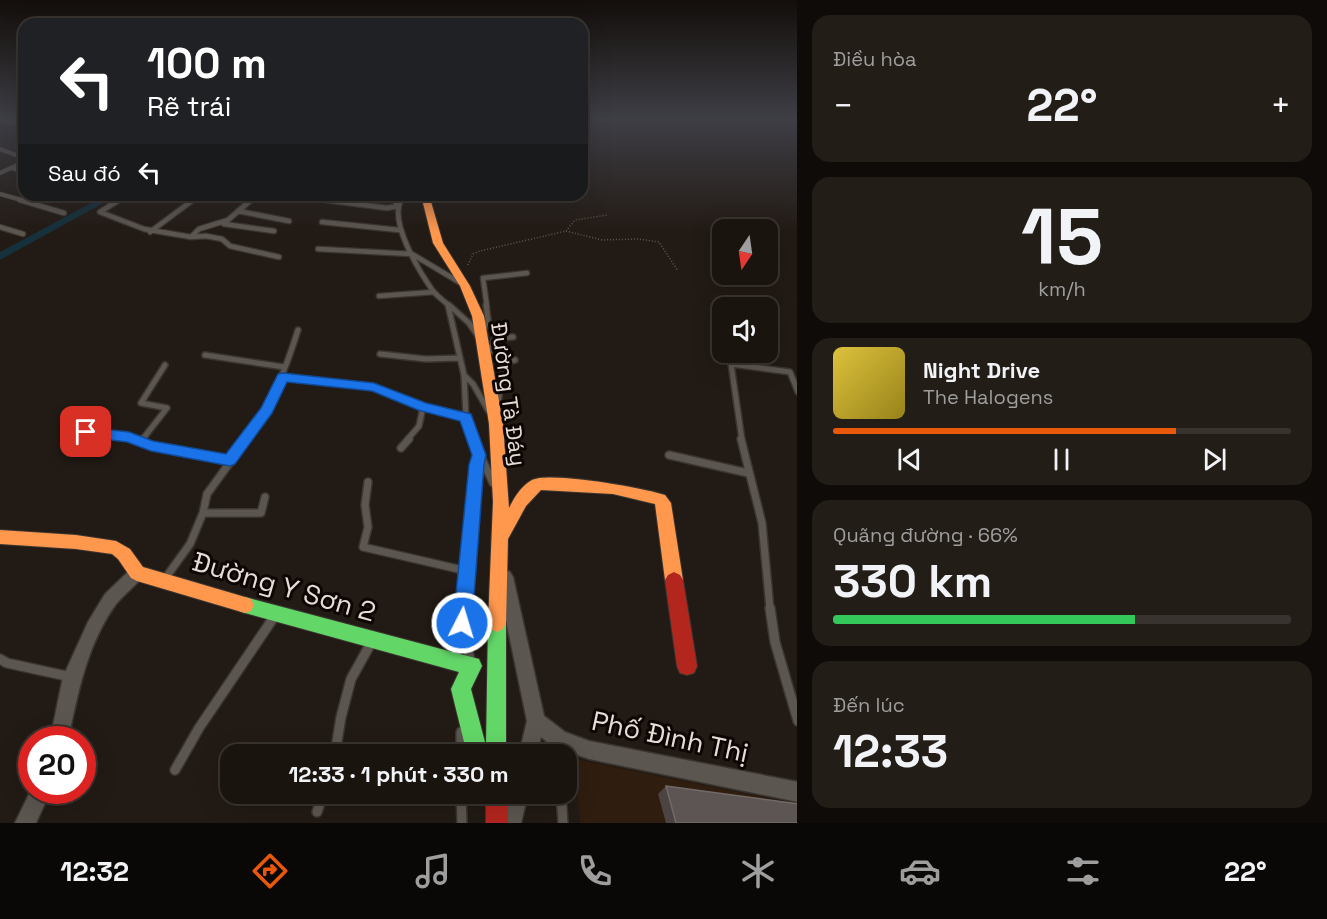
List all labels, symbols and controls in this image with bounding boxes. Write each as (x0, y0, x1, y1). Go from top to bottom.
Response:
text: 100 m (147, 37, 267, 90)
icon: left (48, 42, 126, 120)
text: Điều hòa (833, 46, 917, 72)
text: 22° (1026, 77, 1098, 134)
text: − (833, 85, 853, 127)
text: + (1271, 85, 1291, 127)
text: Rẽ trái (147, 89, 231, 124)
icon: left (133, 156, 166, 189)
text: Sau đó (48, 159, 121, 187)
text: 15 (1021, 187, 1103, 287)
north arrow (712, 219, 778, 285)
map controls (712, 219, 778, 363)
text: km/h (1038, 276, 1086, 302)
button: sound (712, 297, 778, 363)
street label: Đường Tà Đáy (485, 320, 533, 468)
text: Night Drive (923, 356, 1040, 384)
text: The Halogens (923, 384, 1053, 410)
pin (60, 406, 111, 457)
icon: arrive (69, 415, 102, 448)
icon: previous (893, 443, 926, 476)
icon: pause (1045, 443, 1078, 476)
icon: next (1198, 443, 1231, 476)
text: Quãng đường · 66% (833, 522, 1018, 548)
street label: Đường Y Sơn 2 (188, 544, 380, 629)
text: 330 km (833, 553, 992, 610)
position arrow (430, 591, 494, 655)
text: Đến lúc (833, 692, 905, 718)
street label: Phố Đình Thị (589, 703, 752, 770)
text: 12:33 (833, 723, 948, 780)
speed limit sign: 20 (18, 726, 96, 804)
text: 12:33 · 1 phút · 330 m (288, 760, 509, 788)
icon: directions (249, 850, 291, 892)
icon: music (412, 850, 454, 892)
icon: phone (574, 850, 616, 892)
icon: climate (737, 850, 779, 892)
icon: car (899, 850, 941, 892)
icon: filters (1062, 850, 1104, 892)
text: 12:32 (60, 854, 129, 889)
text: 22° (1224, 854, 1267, 889)

